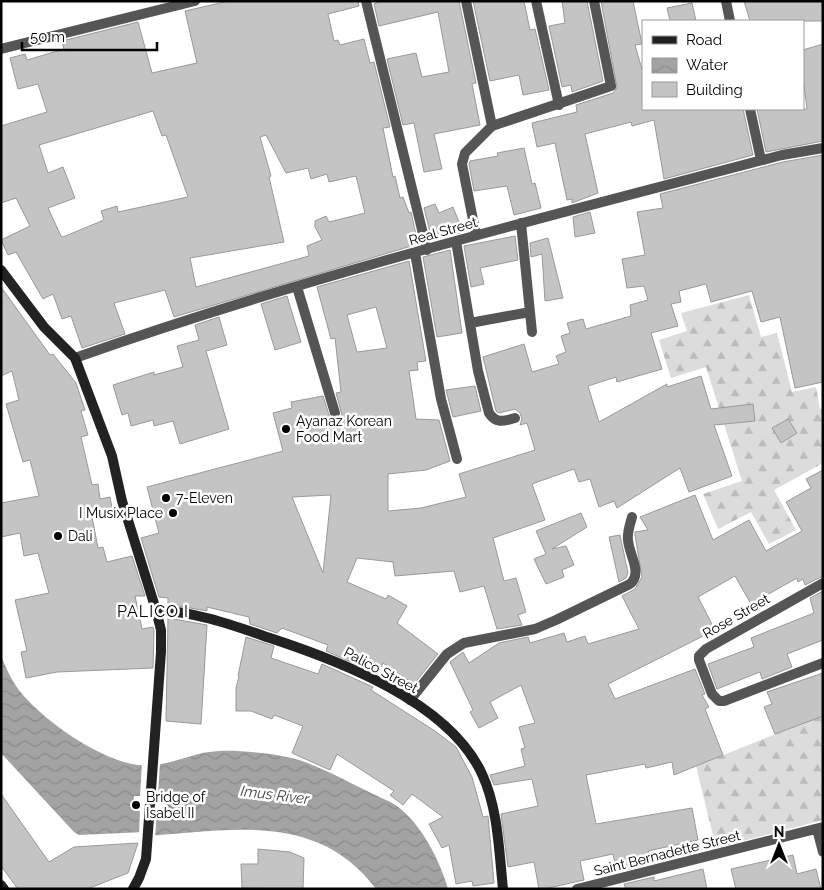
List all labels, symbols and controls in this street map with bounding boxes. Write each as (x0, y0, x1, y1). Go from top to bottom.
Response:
scale bar (22, 20, 158, 52)
legend (642, 20, 804, 110)
text: 50 m (30, 28, 65, 46)
text: Road (686, 31, 722, 49)
text: Water (686, 56, 729, 74)
text: Building (686, 81, 743, 99)
street label: Real Street (407, 214, 479, 248)
place label: Ayanaz Korean Food Mart (296, 413, 392, 445)
marker: Ayanaz Korean Food Mart (280, 423, 292, 435)
place label: 7-Eleven (176, 490, 233, 506)
marker: 7-Eleven (160, 492, 172, 504)
place label: I Musix Place (79, 505, 163, 521)
marker: I Musix Place (167, 507, 179, 519)
place label: Dali (68, 528, 92, 544)
marker: Dali (52, 530, 64, 542)
street label: Rose Street (700, 590, 773, 642)
district label: PALICO I (117, 602, 189, 621)
street label: Palico Street (341, 644, 421, 696)
water label: Imus River (240, 782, 311, 808)
place label: Bridge of Isabel II (146, 789, 207, 821)
marker: Bridge of Isabel II (130, 799, 142, 811)
north arrow (754, 820, 804, 870)
text: N (774, 824, 784, 840)
street label: Saint Bernadette Street (592, 827, 742, 879)

